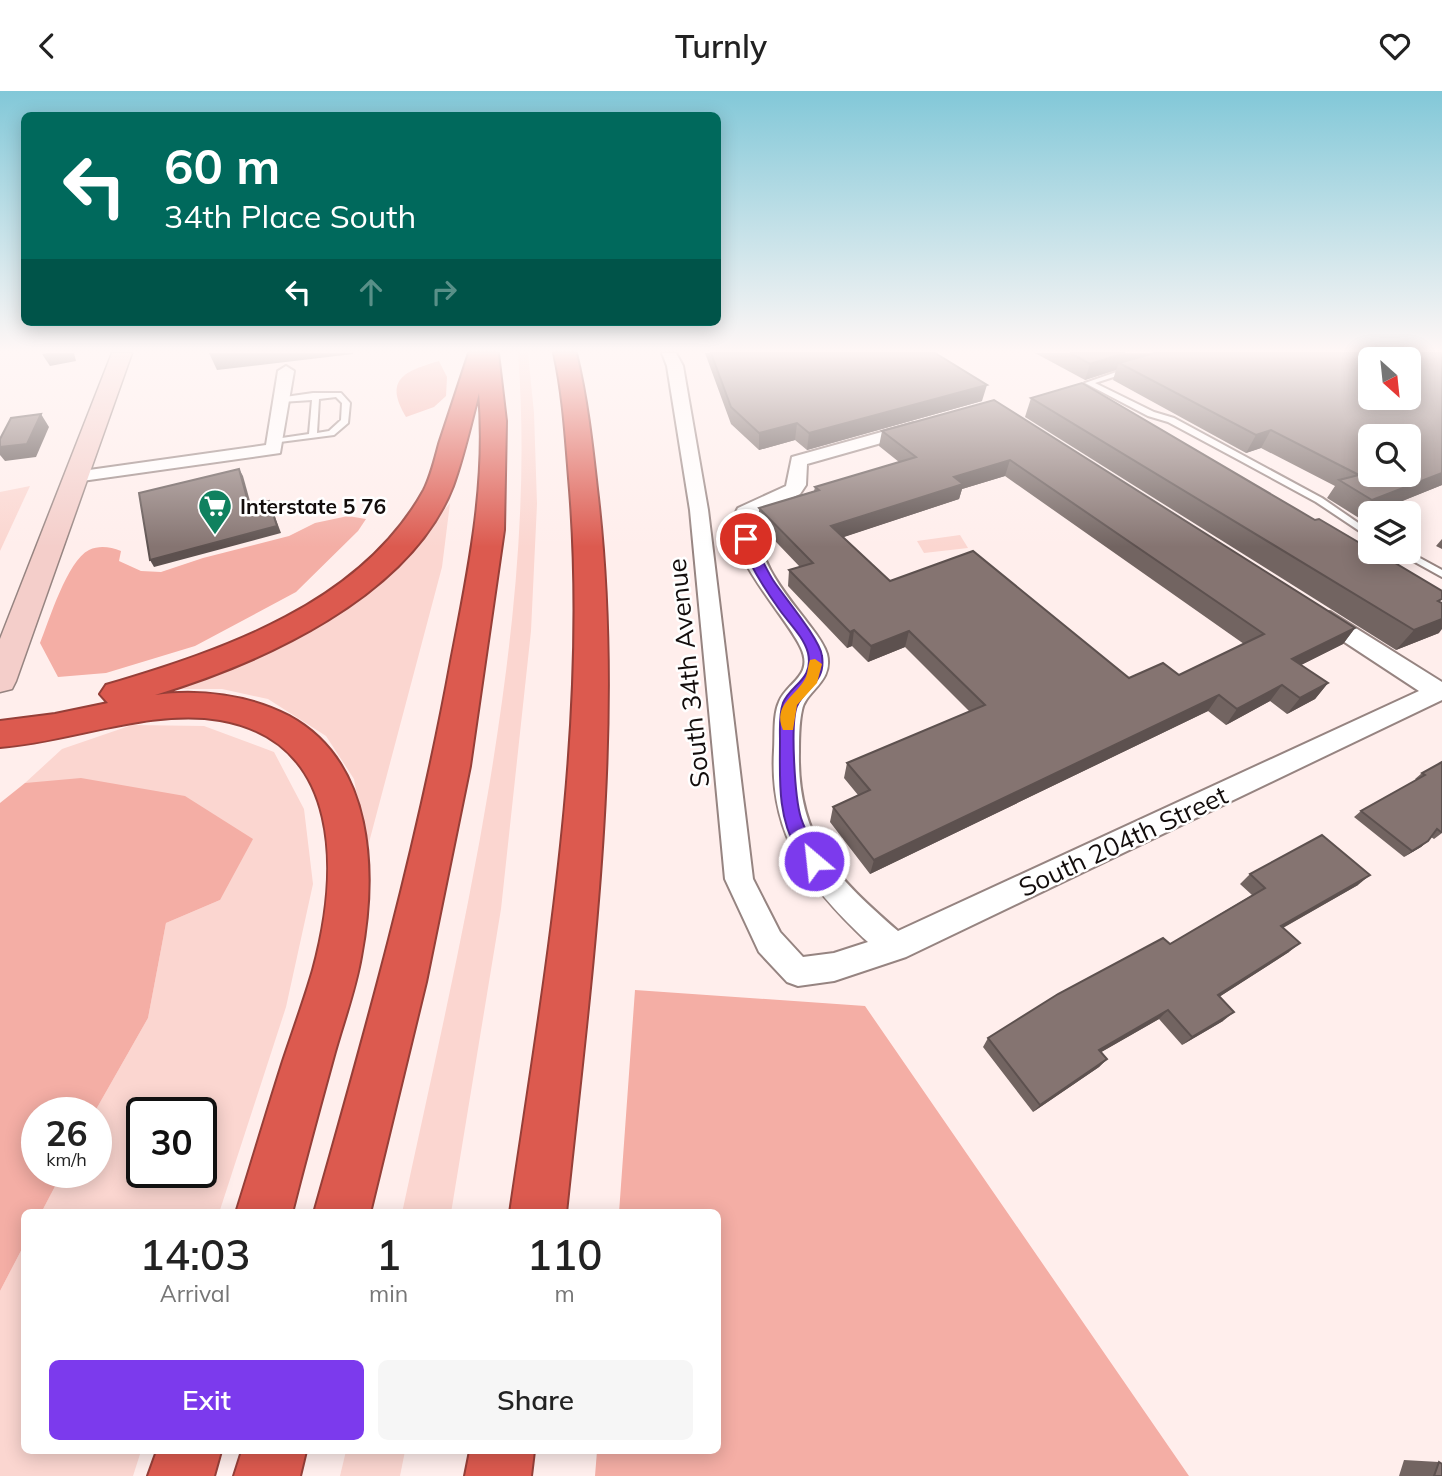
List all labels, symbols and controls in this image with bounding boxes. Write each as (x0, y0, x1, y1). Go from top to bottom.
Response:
text: Turnly (675, 26, 767, 66)
icon: back (28, 27, 66, 65)
icon: heart (1376, 27, 1414, 65)
text: 60 m (164, 135, 280, 196)
icon: left (49, 140, 140, 231)
text: 34th Place South (164, 196, 416, 236)
icon: left (279, 273, 317, 311)
icon: ahead (352, 273, 390, 311)
icon: right (425, 273, 463, 311)
north arrow (1358, 347, 1421, 409)
map controls (1358, 347, 1421, 564)
button: search (1358, 424, 1421, 487)
supermarket icon: Interstate 5 76 (196, 487, 234, 536)
place label: Interstate 5 76 (240, 493, 386, 519)
button: layers (1358, 501, 1421, 564)
pin (716, 509, 776, 569)
icon: arrive (727, 520, 765, 558)
street label: South 34th Avenue (660, 557, 716, 789)
street label: South 204th Street (1013, 778, 1233, 904)
position arrow (777, 824, 851, 898)
speed limit sign: 30 (126, 1097, 217, 1188)
text: 26 (45, 1111, 88, 1155)
text: km/h (46, 1148, 87, 1171)
text: 14:03 (140, 1228, 250, 1281)
text: 1 (376, 1228, 401, 1281)
text: 110 (527, 1228, 602, 1281)
text: Arrival (160, 1279, 230, 1308)
text: min (369, 1279, 408, 1308)
text: m (554, 1279, 575, 1308)
button: Exit (49, 1360, 364, 1440)
button: Share (378, 1360, 693, 1440)

